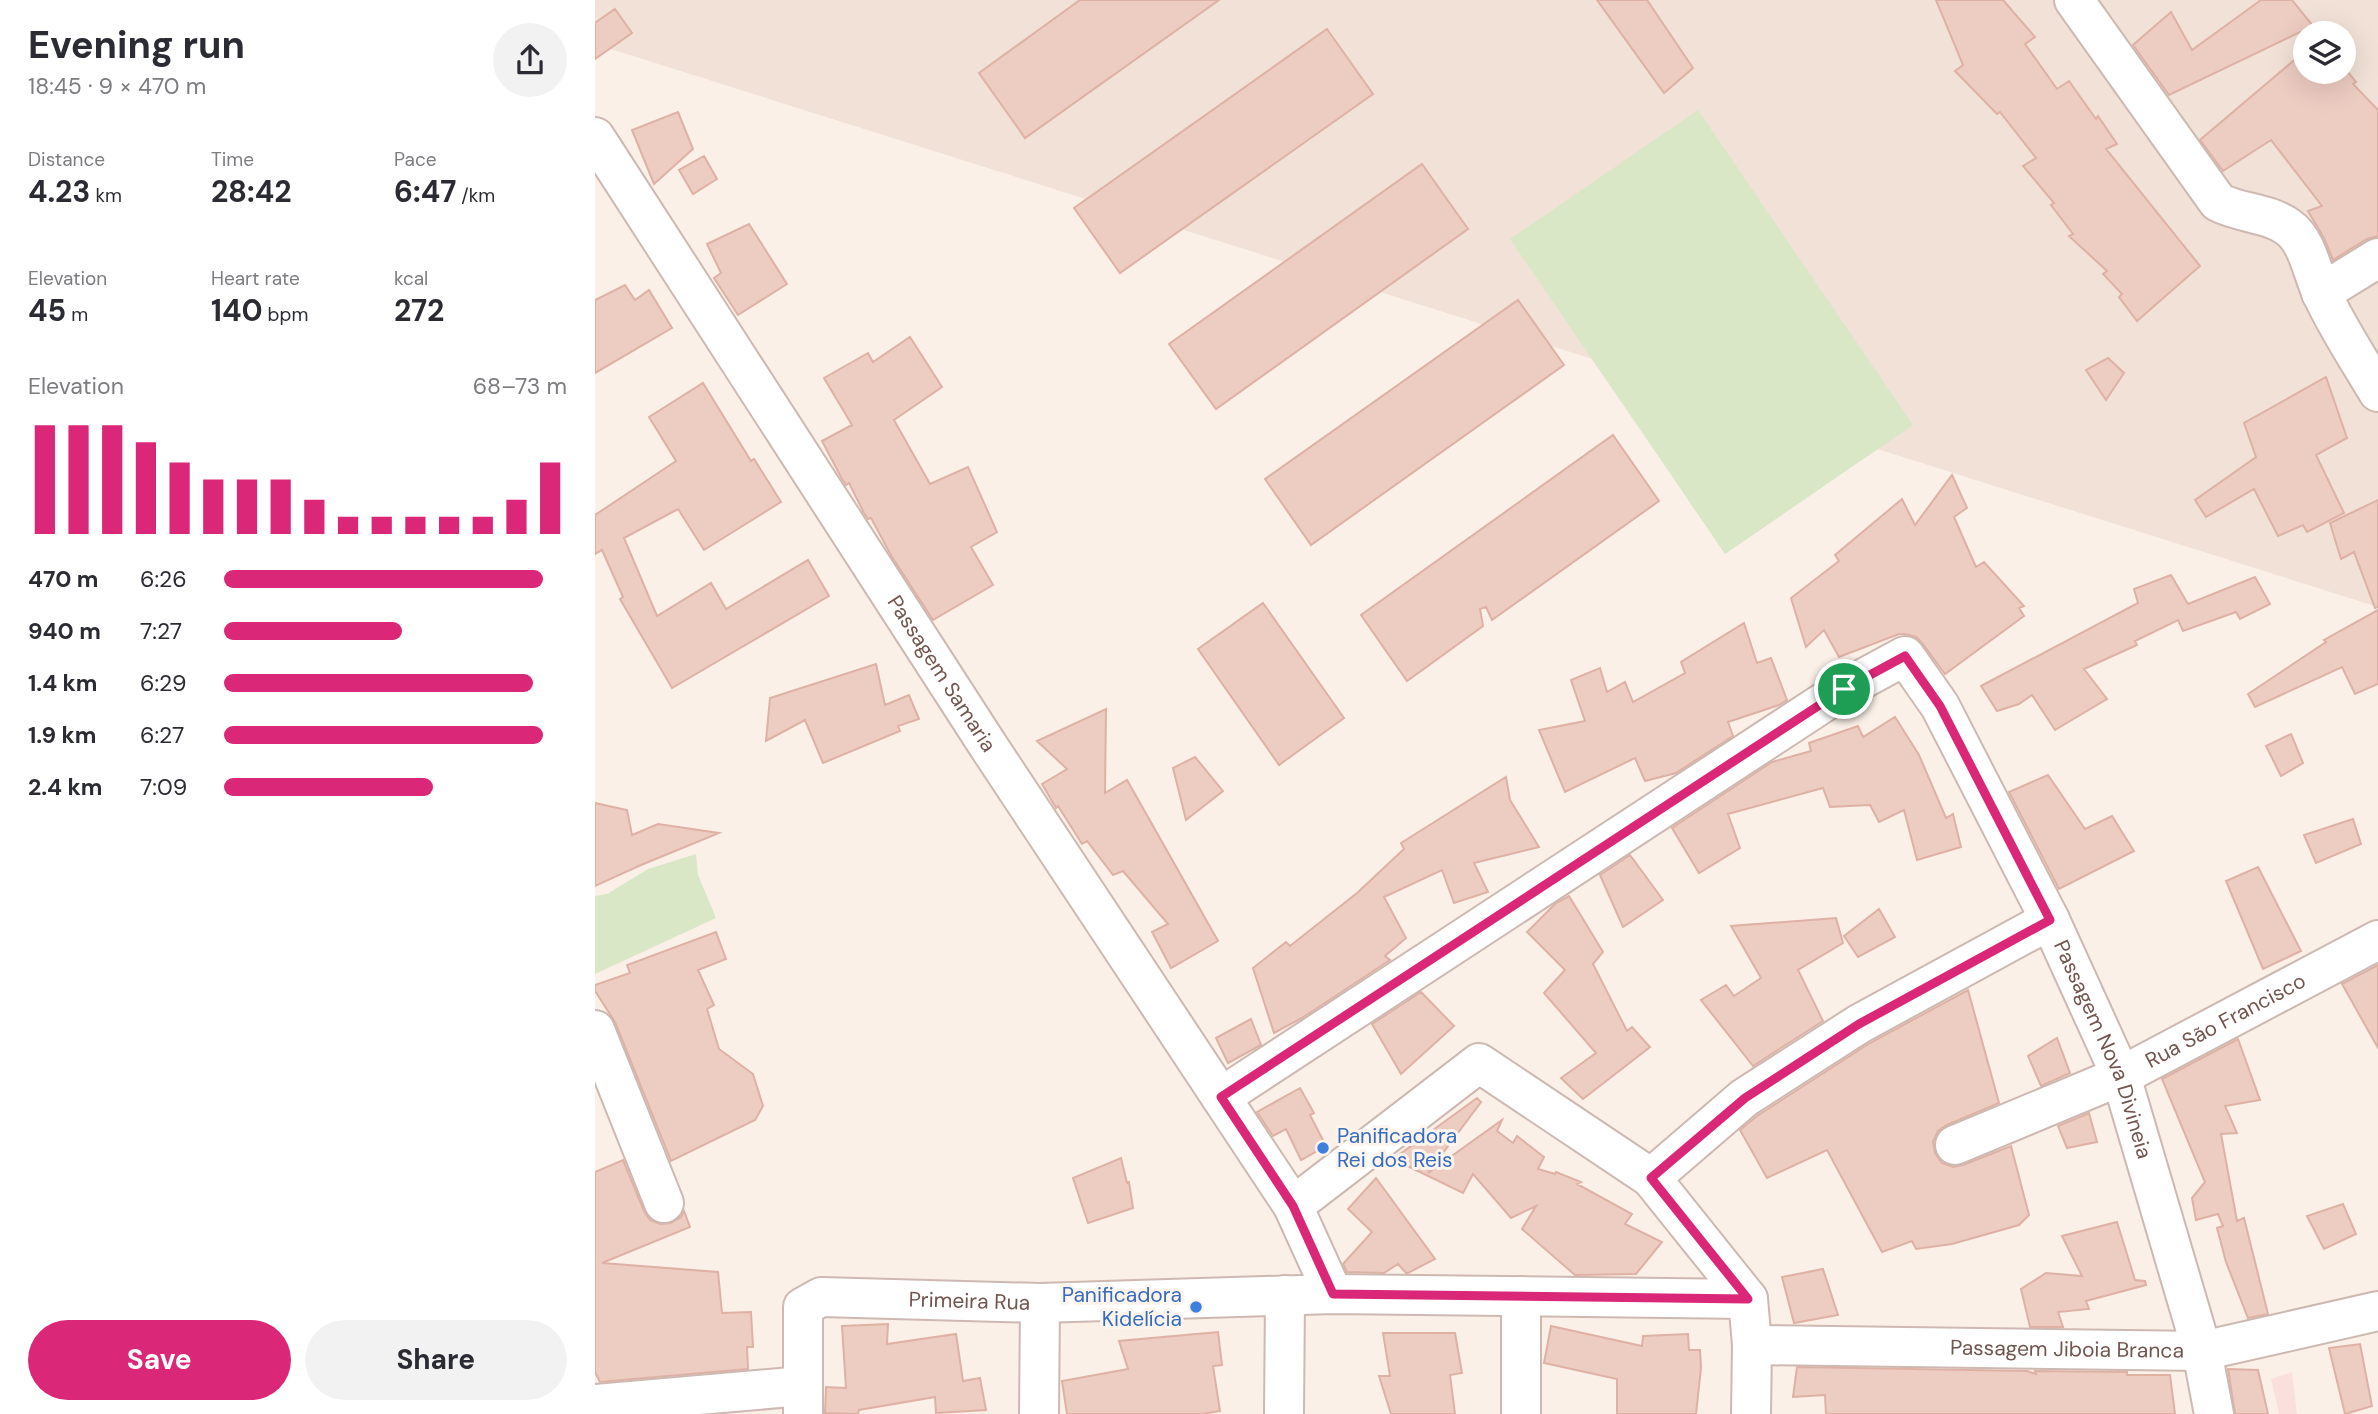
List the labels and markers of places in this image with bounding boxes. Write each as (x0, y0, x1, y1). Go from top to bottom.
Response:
pin (1814, 659, 1874, 719)
place label: Panificadora Rei dos Reis (1337, 1122, 1457, 1174)
marker: Panificadora Rei dos Reis (1315, 1140, 1331, 1156)
place label: Panificadora Kidelícia (1062, 1281, 1182, 1333)
marker: Panificadora Kidelícia (1188, 1299, 1204, 1315)

